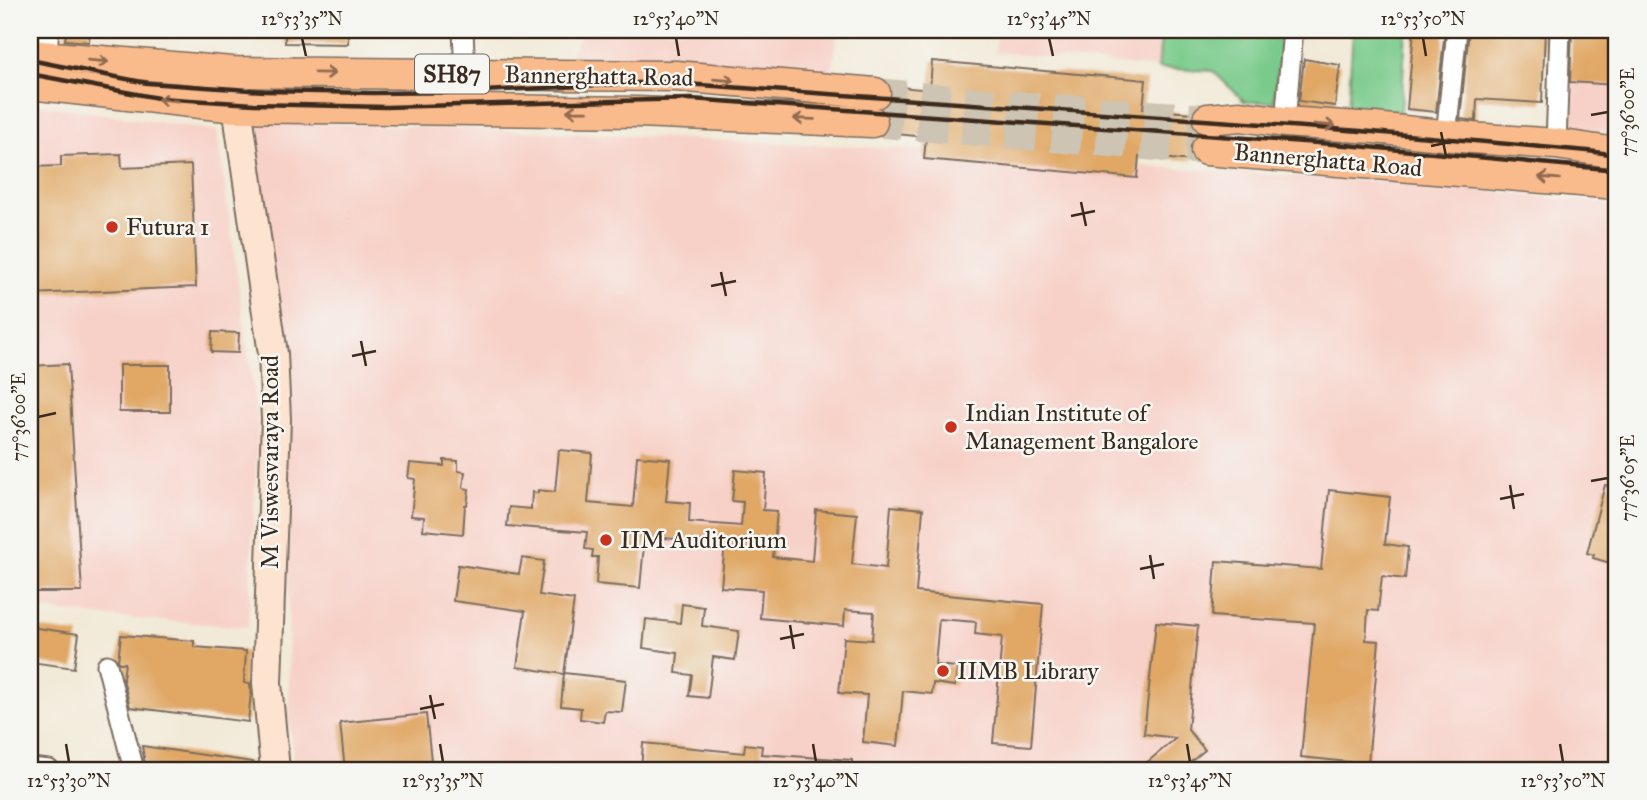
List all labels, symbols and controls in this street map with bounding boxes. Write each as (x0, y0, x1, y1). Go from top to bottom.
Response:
text: 12°53'35"N (261, 8, 343, 30)
text: 12°53'40"N (633, 8, 719, 30)
text: 12°53'45"N (1007, 8, 1091, 30)
text: 12°53'50"N (1380, 8, 1466, 30)
road number: SH87 (415, 54, 489, 94)
one-way arrow (86, 55, 108, 68)
street label: Bannerghatta Road (504, 59, 694, 93)
one-way arrow (313, 66, 336, 80)
text: 77°36'00"E (1617, 67, 1639, 156)
one-way arrow (712, 74, 734, 87)
one-way arrow (157, 93, 180, 106)
one-way arrow (566, 104, 589, 118)
one-way arrow (793, 113, 816, 126)
one-way arrow (1313, 119, 1336, 132)
street label: Bannerghatta Road (1233, 137, 1423, 183)
one-way arrow (1539, 171, 1561, 184)
place label: Futura 1 (126, 212, 209, 242)
marker: Futura 1 (104, 219, 120, 235)
street label: M Viswesvaraya Road (255, 355, 285, 569)
text: 77°36'00"E (8, 372, 30, 461)
place label: Indian Institute of Management Bangalore (965, 398, 1199, 456)
marker: Indian Institute of Management Bangalore (943, 419, 959, 435)
text: 77°36'05"E (1617, 435, 1639, 521)
place label: IIM Auditorium (620, 525, 787, 555)
marker: IIM Auditorium (598, 532, 614, 548)
place label: IIMB Library (957, 656, 1099, 686)
marker: IIMB Library (935, 663, 951, 679)
text: 12°53'30"N (27, 770, 111, 792)
text: 12°53'35"N (402, 770, 484, 792)
text: 12°53'40"N (773, 770, 859, 792)
text: 12°53'45"N (1148, 770, 1232, 792)
text: 12°53'50"N (1520, 770, 1606, 792)

